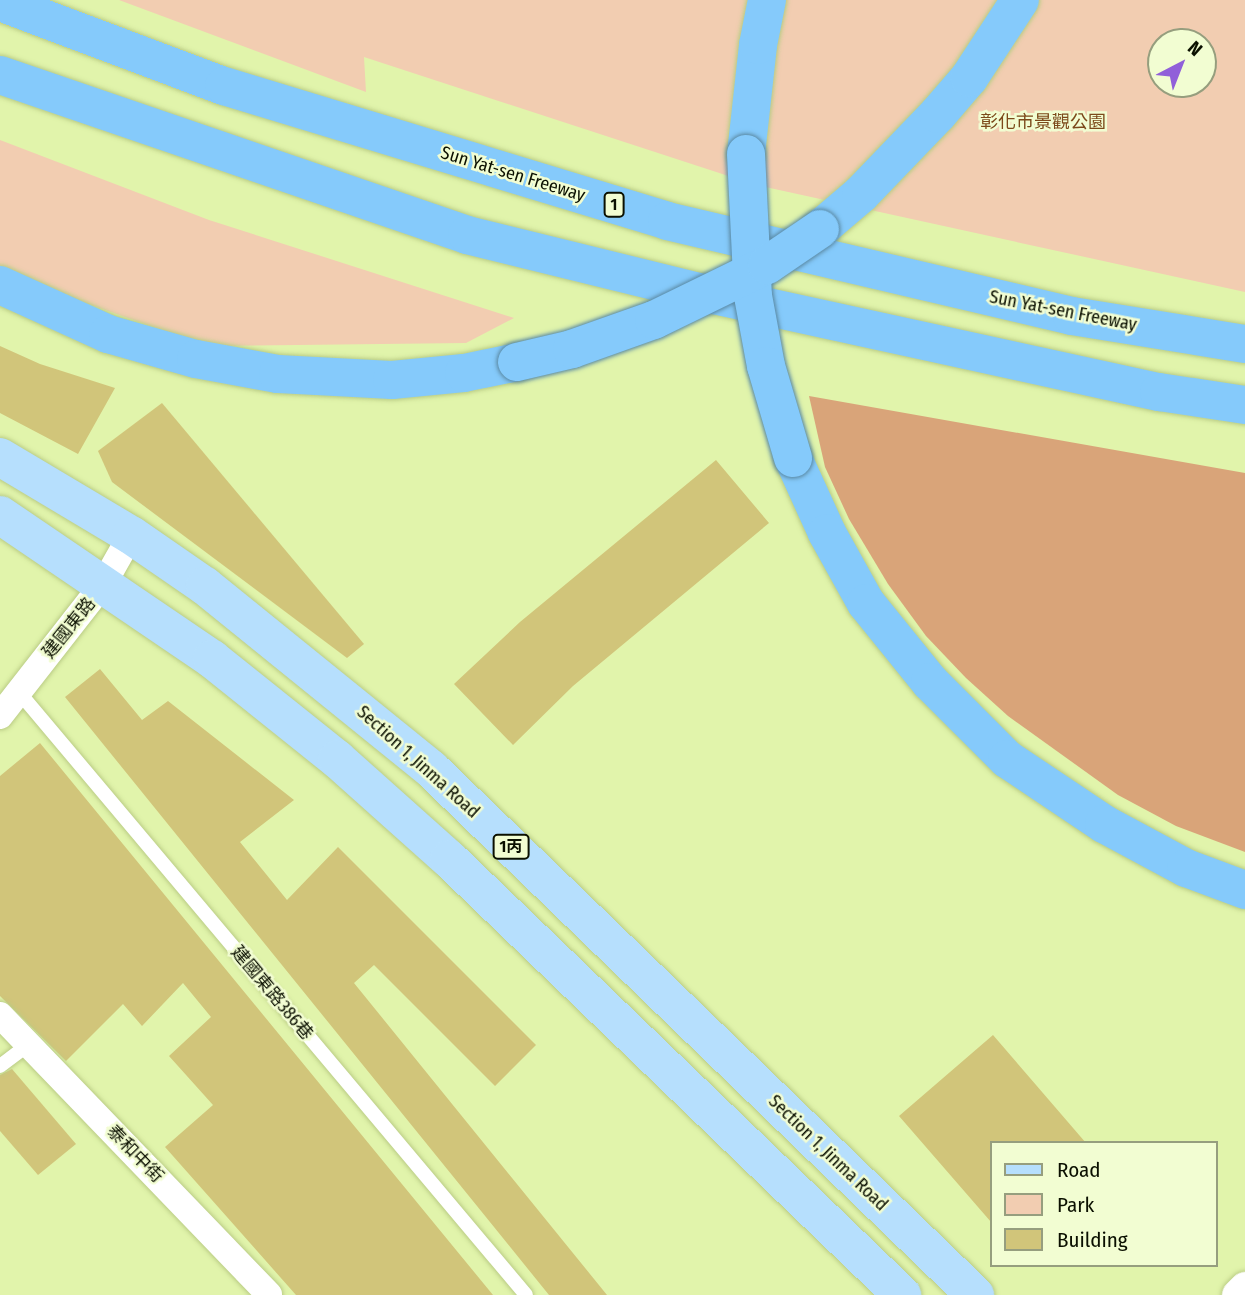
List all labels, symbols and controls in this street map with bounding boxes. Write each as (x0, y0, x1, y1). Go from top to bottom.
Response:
north arrow (1147, 28, 1217, 98)
text: N (1183, 36, 1207, 61)
park label: 彰化市景觀公園 (980, 111, 1106, 133)
street label: Sun Yat-sen Freeway (438, 142, 588, 206)
road number: 1 (604, 192, 624, 218)
street label: Sun Yat-sen Freeway (988, 286, 1138, 336)
street label: 建國東路 (38, 593, 100, 663)
street label: Section 1, Jinma Road (352, 701, 484, 823)
road number: 1丙 (492, 834, 530, 860)
street label: 建國東路386巷 (226, 942, 318, 1044)
street label: Section 1, Jinma Road (764, 1091, 892, 1215)
street label: 泰和中街 (102, 1121, 168, 1187)
legend (990, 1141, 1217, 1267)
text: Road (1057, 1157, 1101, 1183)
text: Park (1057, 1192, 1094, 1218)
text: Building (1057, 1227, 1128, 1253)

